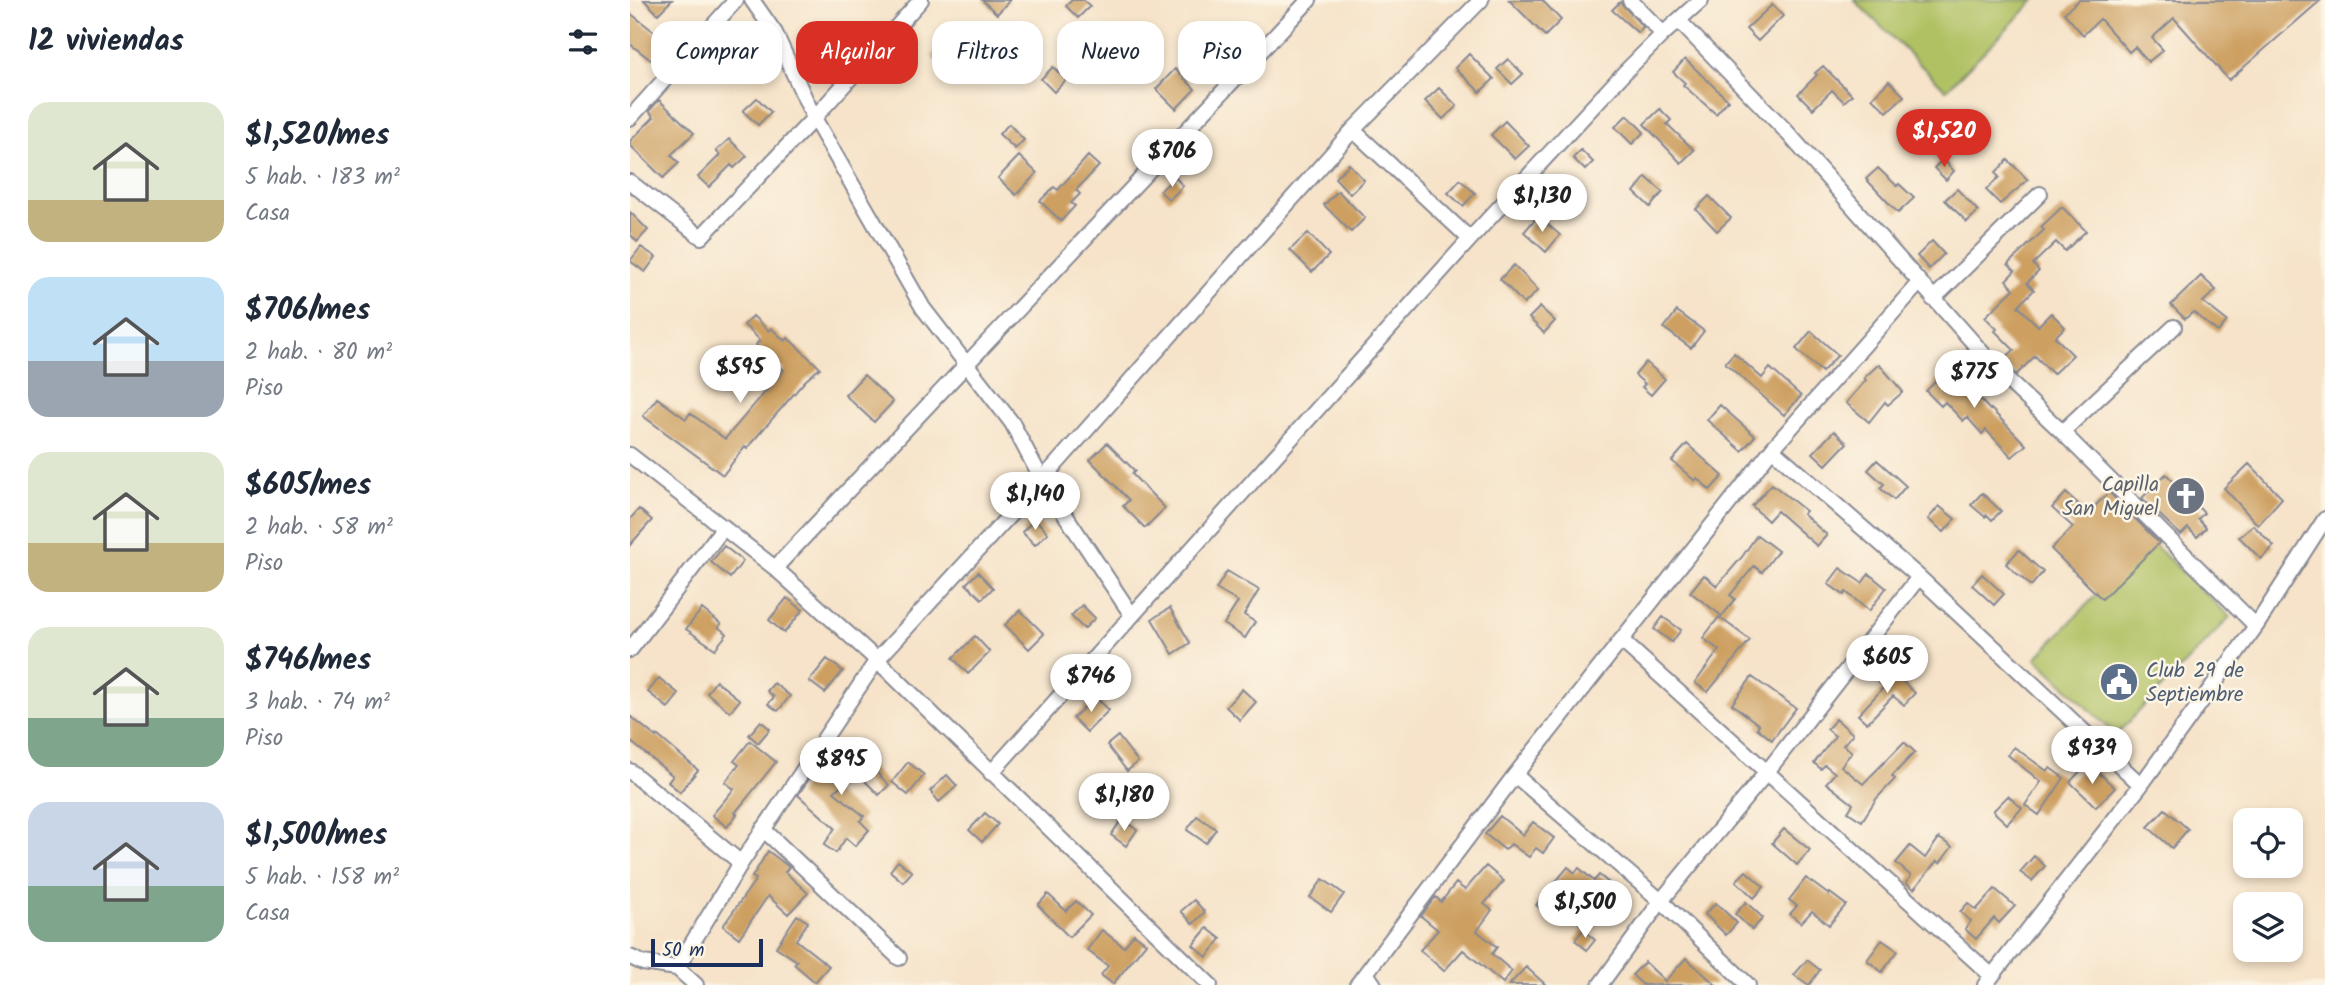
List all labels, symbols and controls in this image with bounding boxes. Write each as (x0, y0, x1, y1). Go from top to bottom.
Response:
text: 12 viviendas (28, 18, 184, 66)
chip: Comprar (651, 21, 782, 84)
chip: Alquilar (796, 21, 918, 84)
chip: Filtros (932, 21, 1043, 84)
chip: Nuevo (1057, 21, 1164, 84)
chip: Piso (1178, 21, 1266, 84)
icon: filters (564, 23, 602, 61)
pin: $1,520 (1887, 110, 2001, 169)
text: $1,520/mes (245, 112, 389, 160)
text: $1,520 (1912, 114, 1976, 150)
icon: home (84, 130, 168, 214)
pin: $706 (1131, 130, 1213, 189)
text: $706 (1148, 134, 1196, 170)
text: 5 hab. · 183 m² (245, 160, 400, 196)
pin: $1,130 (1485, 174, 1599, 234)
text: $1,130 (1513, 179, 1571, 215)
text: Casa (245, 196, 290, 232)
text: $706/mes (245, 287, 370, 335)
icon: home (84, 305, 168, 389)
text: 2 hab. · 80 m² (245, 335, 392, 371)
pin: $595 (699, 346, 781, 405)
text: $595 (716, 350, 764, 386)
pin: $775 (1933, 350, 2015, 410)
text: $775 (1951, 355, 1997, 391)
text: Piso (245, 371, 283, 407)
text: $605/mes (245, 462, 371, 510)
place label: Capilla San Miguel (2062, 469, 2159, 526)
pin: $1,140 (978, 472, 1092, 532)
church icon: Capilla San Miguel (2165, 475, 2207, 517)
text: $1,140 (1006, 477, 1064, 513)
icon: home (84, 480, 168, 564)
text: 2 hab. · 58 m² (245, 510, 393, 546)
text: Piso (245, 546, 283, 582)
pin: $605 (1846, 636, 1928, 695)
text: $746/mes (245, 637, 371, 685)
text: $605 (1862, 640, 1912, 676)
pin: $746 (1050, 654, 1132, 714)
icon: home (84, 655, 168, 739)
place label: Club 29 de Septiembre (2146, 655, 2245, 712)
text: $746 (1066, 659, 1116, 695)
public building icon: Club 29 de Septiembre (2098, 661, 2140, 703)
text: 3 hab. · 74 m² (245, 685, 390, 721)
text: Piso (245, 721, 283, 757)
pin: $939 (2051, 726, 2133, 786)
text: $939 (2067, 731, 2117, 767)
pin: $895 (800, 738, 882, 797)
text: $895 (816, 742, 866, 778)
pin: $1,180 (1067, 774, 1181, 833)
text: $1,180 (1095, 778, 1153, 814)
map controls (2233, 808, 2303, 962)
button: locate (2233, 808, 2303, 878)
text: $1,500/mes (245, 812, 387, 860)
icon: home (84, 830, 168, 914)
text: 5 hab. · 158 m² (245, 860, 399, 896)
pin: $1,500 (1528, 880, 1642, 940)
text: $1,500 (1554, 885, 1616, 921)
button: layers (2233, 892, 2303, 962)
text: Casa (245, 896, 290, 932)
scale bar (651, 936, 763, 968)
text: 50 m (662, 936, 704, 966)

